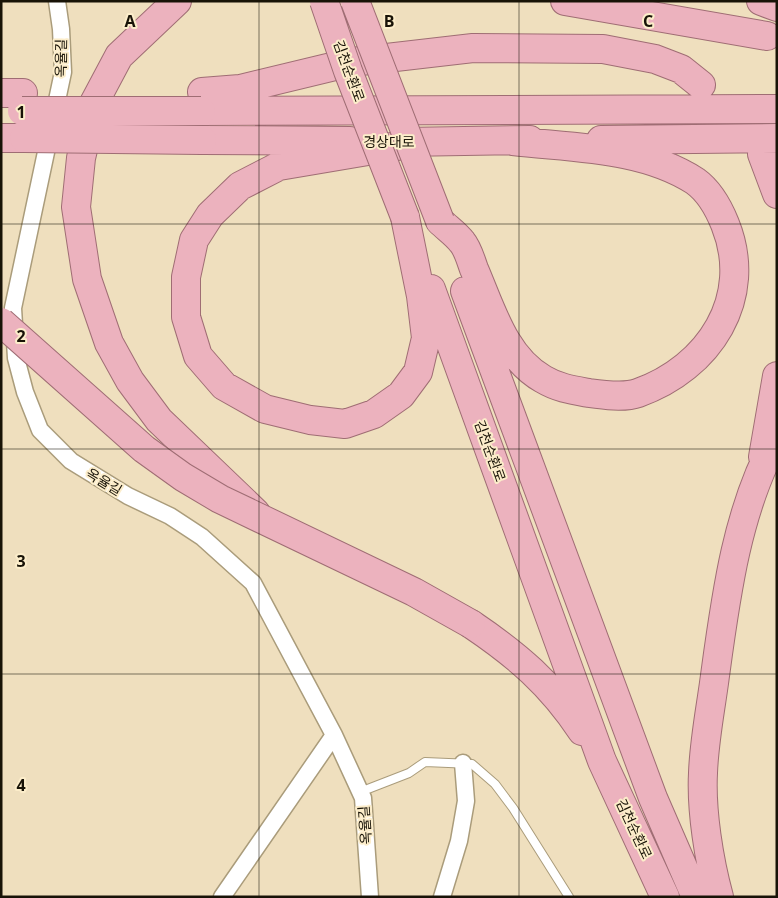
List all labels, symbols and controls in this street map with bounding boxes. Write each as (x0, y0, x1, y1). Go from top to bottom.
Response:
text: A (124, 10, 136, 32)
text: B (384, 10, 394, 32)
text: C (643, 10, 653, 32)
street label: 김천순환로 (330, 37, 369, 104)
street label: 옥율길 (51, 39, 70, 77)
text: 1 (16, 101, 26, 123)
street label: 경상대로 (363, 132, 415, 151)
text: 2 (16, 325, 26, 347)
street label: 김천순환로 (471, 417, 510, 484)
street label: 옥율길 (83, 463, 126, 500)
text: 3 (16, 550, 26, 572)
text: 4 (16, 774, 26, 796)
street label: 김천순환로 (612, 796, 657, 862)
street label: 옥율길 (354, 805, 375, 845)

